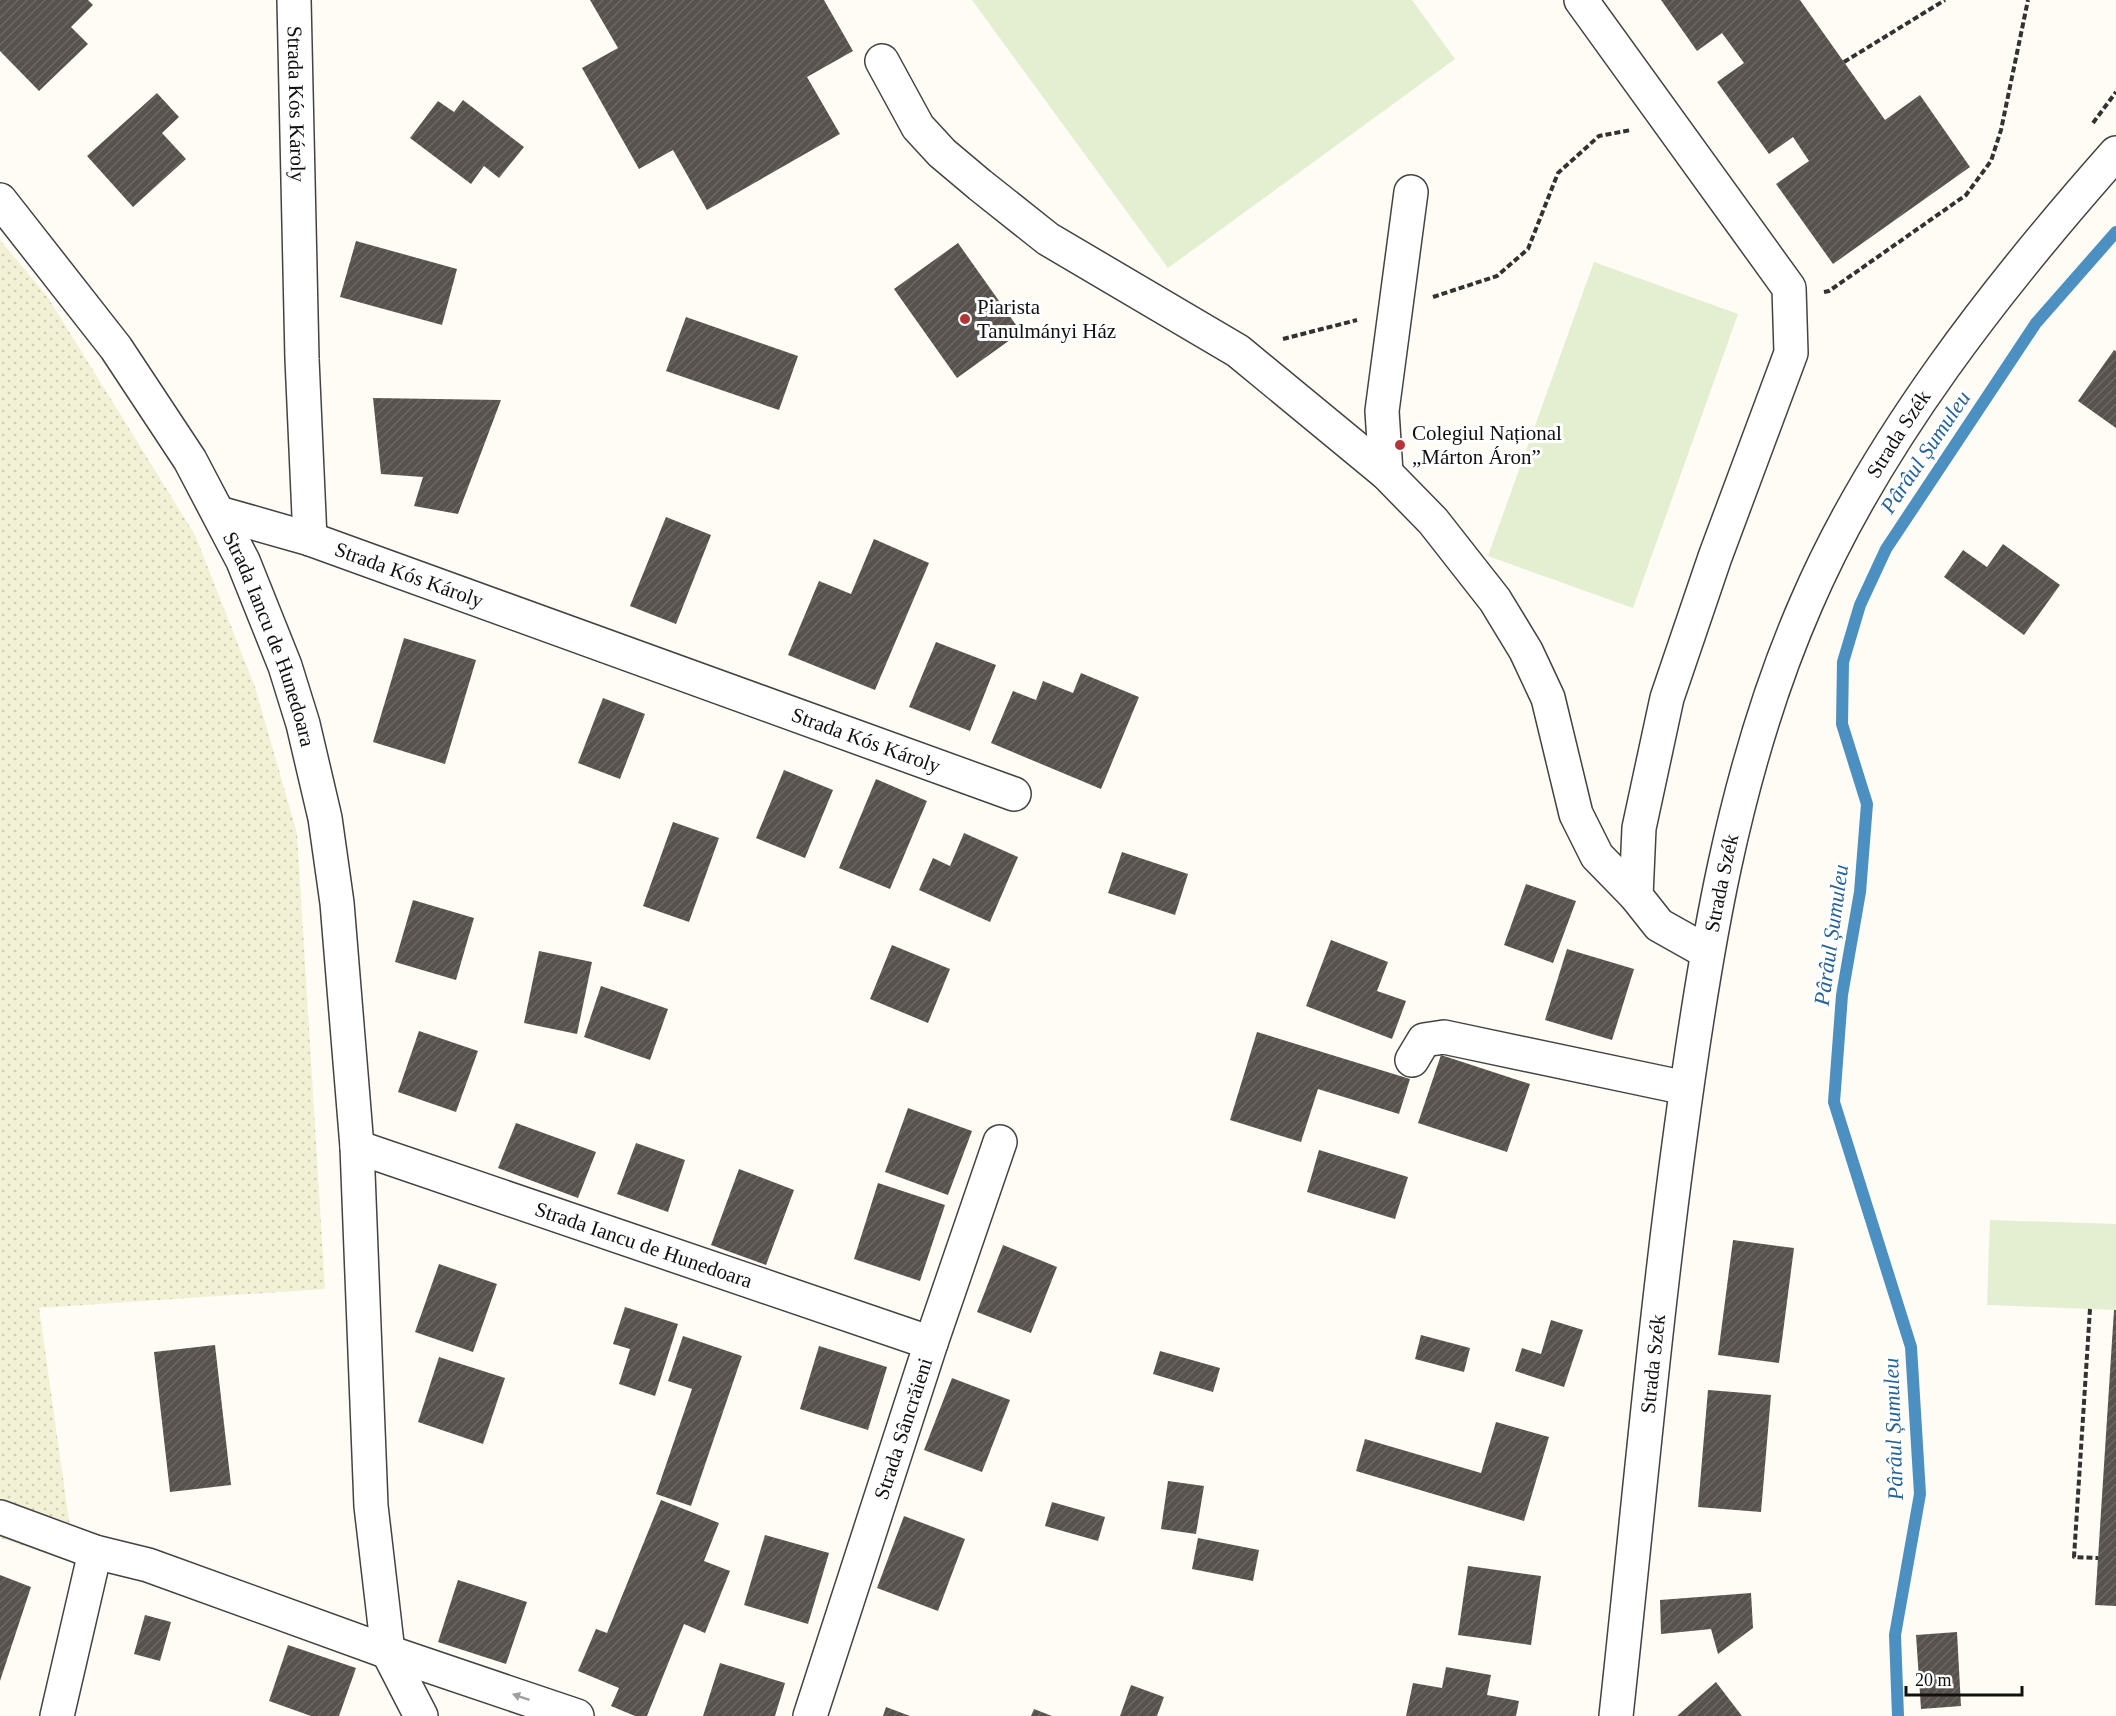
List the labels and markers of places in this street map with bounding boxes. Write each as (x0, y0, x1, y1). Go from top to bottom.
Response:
place label: Piarista Tanulmányi Ház (977, 295, 1116, 343)
marker: Piarista Tanulmányi Ház (958, 312, 972, 326)
place label: Colegiul Național „Márton Áron” (1412, 421, 1562, 469)
marker: Colegiul Național „Márton Áron” (1393, 438, 1407, 452)

